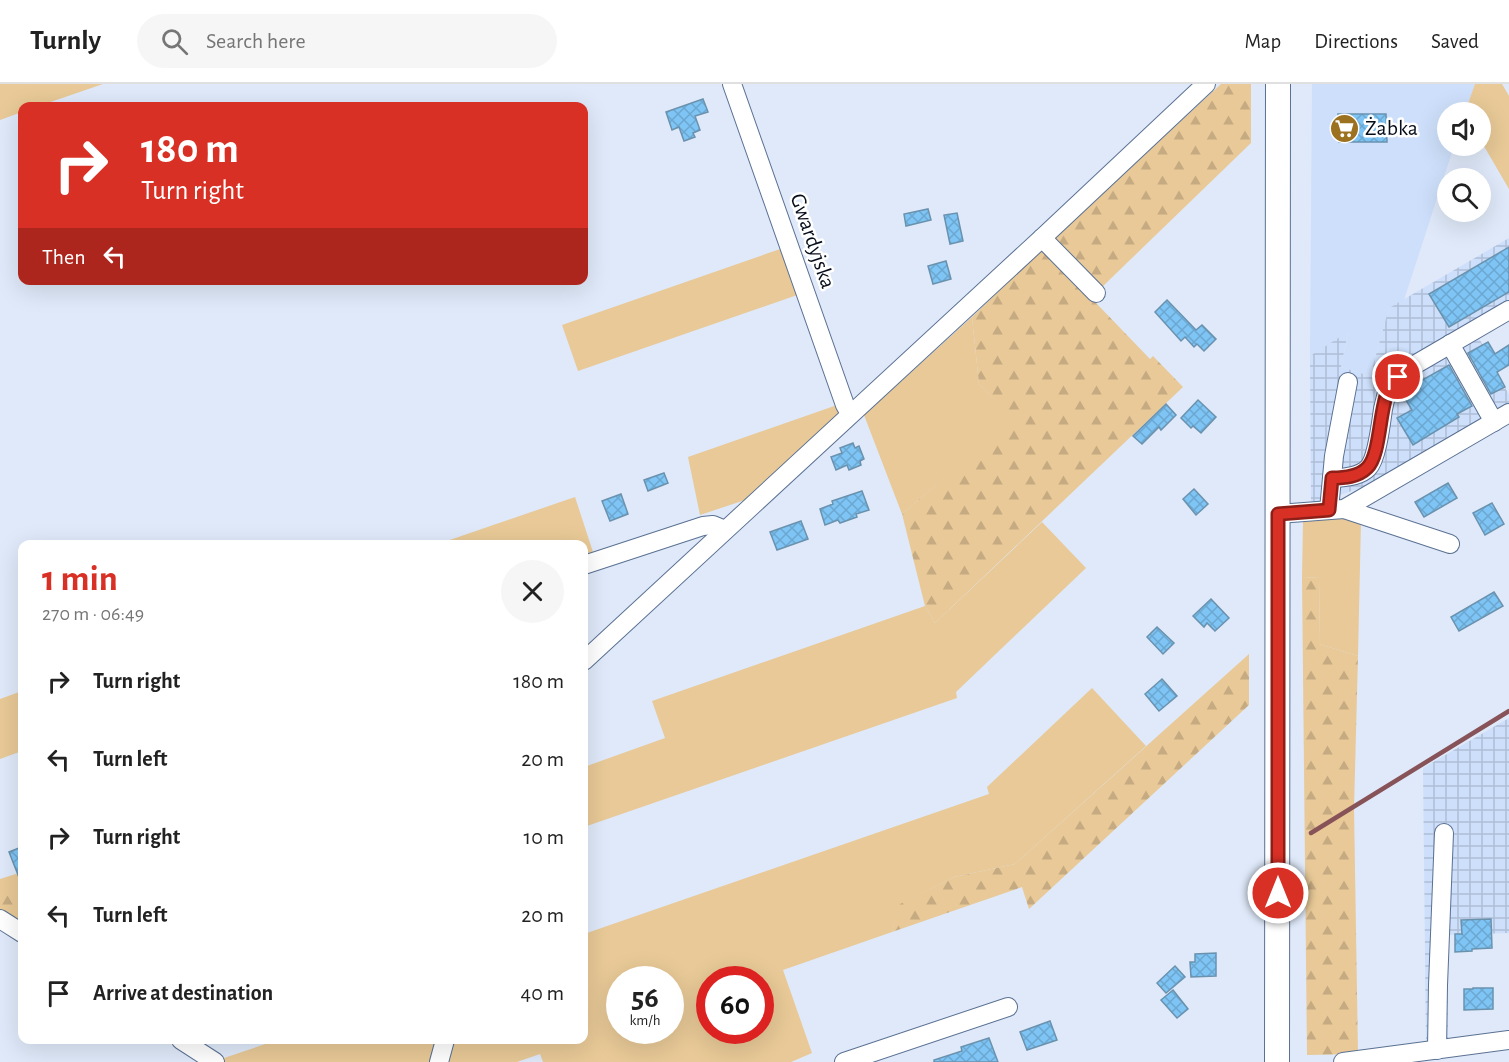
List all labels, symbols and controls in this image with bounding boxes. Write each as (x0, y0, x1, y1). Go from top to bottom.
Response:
search box (137, 14, 557, 68)
icon: search (158, 25, 191, 58)
text: Turnly (30, 27, 101, 55)
text: Search here (206, 30, 306, 52)
text: Map (1245, 31, 1281, 52)
text: Directions (1314, 31, 1398, 52)
text: Saved (1431, 31, 1479, 52)
map controls (1437, 102, 1491, 222)
button: sound (1437, 102, 1491, 156)
supermarket icon: Żabka (1328, 112, 1360, 144)
place label: Żabka (1365, 117, 1418, 139)
icon: right (42, 126, 120, 204)
text: 180 m (141, 128, 239, 170)
button: search (1437, 168, 1491, 222)
text: Turn right (141, 177, 244, 204)
street label: Gwardyjska (787, 191, 839, 291)
icon: left (98, 240, 131, 273)
text: Then (42, 246, 86, 268)
pin (1372, 351, 1423, 402)
icon: arrive (1381, 360, 1414, 393)
button: close (501, 560, 564, 623)
text: 1 min (42, 561, 118, 597)
text: 270 m · 06:49 (42, 604, 144, 624)
icon: right (42, 665, 75, 698)
text: Turn right (93, 670, 180, 692)
text: 180 m (513, 670, 564, 692)
icon: left (42, 743, 75, 776)
text: Turn left (93, 748, 167, 770)
text: 20 m (521, 748, 564, 770)
icon: right (42, 821, 75, 854)
text: Turn right (93, 826, 180, 848)
text: 10 m (524, 826, 564, 848)
position arrow (1246, 861, 1310, 925)
icon: left (42, 899, 75, 932)
text: Turn left (93, 904, 167, 926)
text: 20 m (521, 904, 564, 926)
speed limit sign: 60 (696, 966, 774, 1044)
icon: arrive (42, 977, 75, 1010)
text: Arrive at destination (93, 982, 273, 1004)
text: 40 m (521, 982, 564, 1004)
text: 56 (631, 983, 659, 1013)
text: km/h (630, 1013, 660, 1028)

